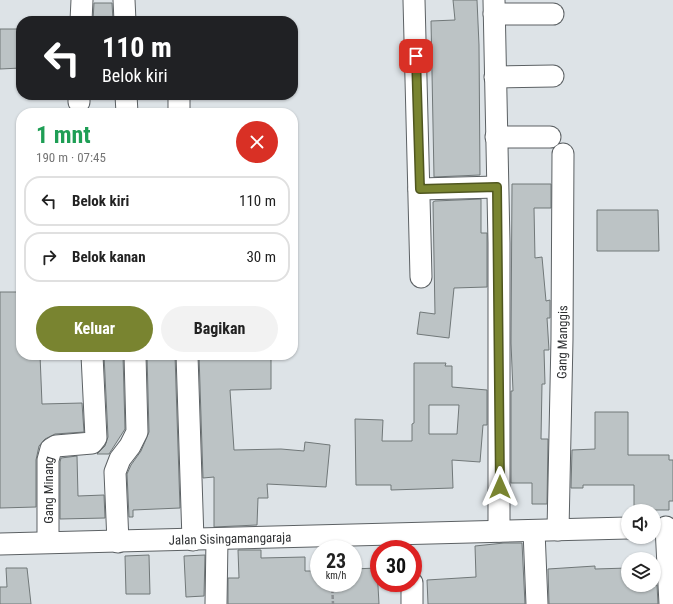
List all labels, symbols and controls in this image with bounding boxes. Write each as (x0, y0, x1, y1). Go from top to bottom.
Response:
text: 110 m (102, 31, 172, 64)
icon: left (36, 32, 88, 84)
pin (399, 39, 433, 73)
icon: arrive (405, 45, 427, 67)
text: Belok kiri (102, 65, 168, 86)
text: 1 mnt (36, 121, 91, 149)
button: close (236, 121, 278, 163)
text: 190 m · 07:45 (36, 150, 106, 165)
icon: left (38, 190, 60, 212)
text: Belok kiri (72, 192, 129, 210)
text: 110 m (239, 192, 276, 210)
icon: right (38, 246, 60, 268)
text: Belok kanan (72, 248, 146, 266)
text: 30 m (246, 248, 276, 266)
street label: Gang Manggis (554, 305, 570, 379)
button: Keluar (36, 306, 153, 352)
button: Bagikan (161, 306, 278, 352)
street label: Gang Minang (40, 454, 56, 524)
position arrow (479, 466, 521, 508)
map controls (621, 504, 661, 592)
button: sound (621, 504, 661, 544)
street label: Jalan Sisingamangaraja (168, 529, 291, 547)
speed limit sign: 30 (370, 540, 422, 592)
text: 23 (326, 549, 346, 573)
button: layers (621, 552, 661, 592)
text: km/h (326, 570, 346, 581)

